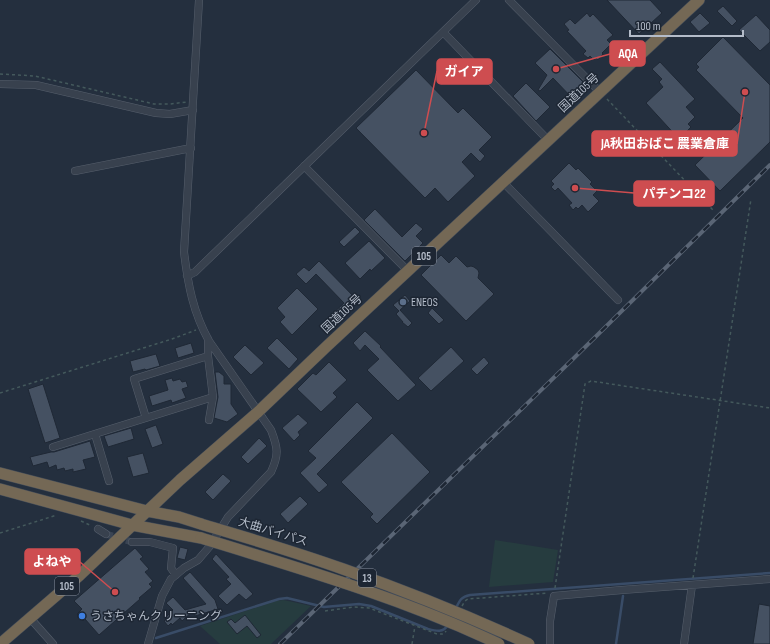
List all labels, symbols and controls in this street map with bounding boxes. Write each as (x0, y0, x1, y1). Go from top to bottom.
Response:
scale bar (630, 12, 743, 38)
text: 100 m (636, 19, 661, 34)
callout: AQA (610, 41, 645, 66)
text: AQA (618, 46, 638, 62)
callout: ガイア (437, 59, 492, 84)
text: ガイア (444, 64, 484, 80)
street label: 国道105号 (555, 70, 603, 116)
callout: JA秋田おばこ 農業倉庫 (592, 131, 737, 156)
text: JA秋田おばこ 農業倉庫 (600, 136, 729, 152)
callout: パチンコ22 (634, 181, 714, 206)
text: パチンコ22 (642, 186, 706, 202)
road number: 105 (412, 247, 436, 265)
street label: 国道105号 (318, 291, 366, 337)
place label: ENEOS (411, 295, 438, 310)
marker: ENEOS (398, 297, 408, 307)
street label: 大曲バイパス (236, 514, 310, 550)
callout: よねや (25, 549, 80, 574)
text: よねや (32, 554, 72, 570)
road number: 13 (358, 569, 376, 587)
road number: 105 (55, 577, 79, 595)
place label: うさちゃんクリーニング (90, 609, 222, 624)
marker: うさちゃんクリーニング (77, 611, 87, 621)

